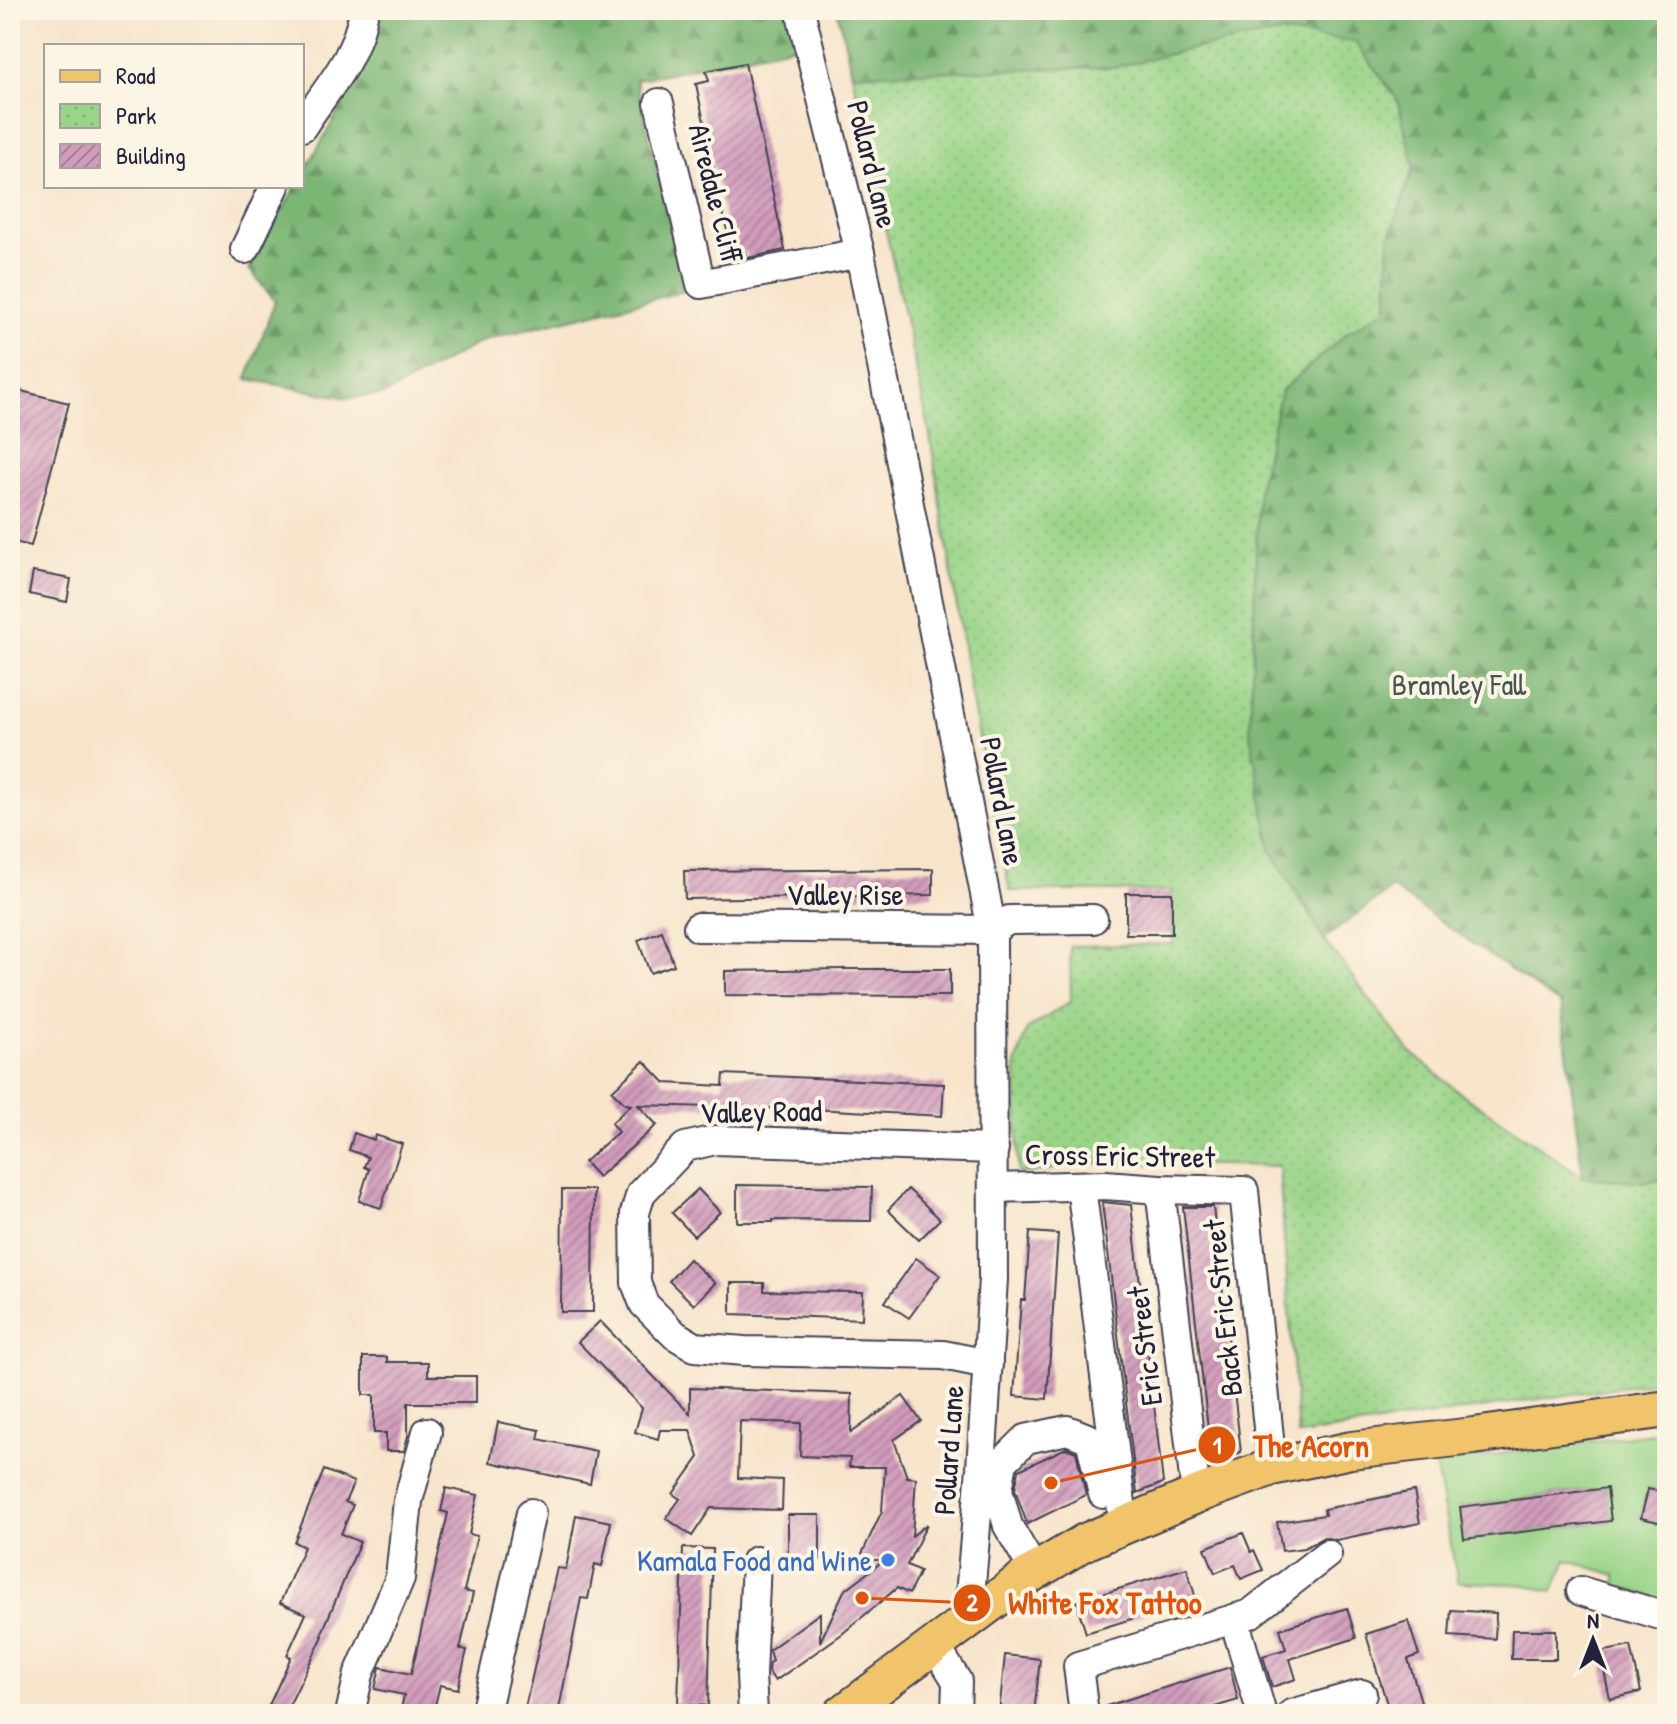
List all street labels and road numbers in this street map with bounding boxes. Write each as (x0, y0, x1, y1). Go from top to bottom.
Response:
street label: Pollard Lane (838, 96, 908, 232)
street label: Airedale Cliff (679, 119, 753, 267)
street label: Pollard Lane (971, 733, 1035, 869)
street label: Valley Rise (787, 874, 904, 914)
street label: Valley Road (700, 1090, 823, 1132)
street label: Cross Eric Street (1025, 1133, 1216, 1177)
street label: Back Eric Street (1193, 1217, 1251, 1399)
street label: Eric Street (1117, 1283, 1171, 1408)
street label: Pollard Lane (924, 1384, 972, 1516)

